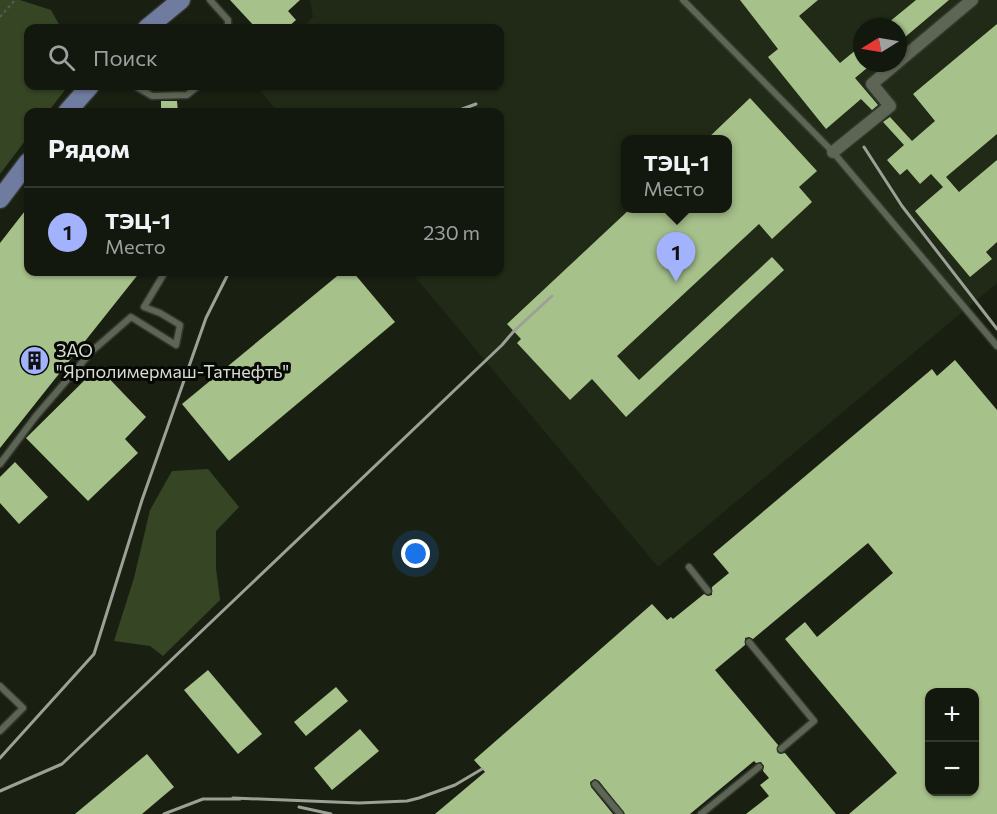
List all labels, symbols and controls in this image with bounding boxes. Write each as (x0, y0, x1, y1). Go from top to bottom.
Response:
north arrow (853, 18, 907, 72)
search box (24, 24, 504, 90)
icon: search (45, 41, 78, 74)
text: Поиск (93, 44, 158, 71)
text: Рядом (48, 132, 130, 163)
popup (621, 135, 732, 213)
text: ТЭЦ-1 (644, 149, 709, 176)
text: Место (644, 176, 704, 200)
text: ТЭЦ-1 (105, 207, 171, 234)
text: 1 (63, 220, 72, 244)
text: 230 m (423, 220, 480, 244)
pin: 1 (656, 232, 696, 282)
text: Место (105, 234, 166, 258)
place label: ЗАО "Ярполимермаш-Татнефть" (56, 339, 289, 382)
building icon: ЗАО "Ярполимермаш-Татнефть" (19, 344, 51, 376)
your location (401, 539, 430, 568)
map controls (925, 688, 979, 796)
button: + (925, 688, 979, 742)
button: − (925, 742, 979, 796)

